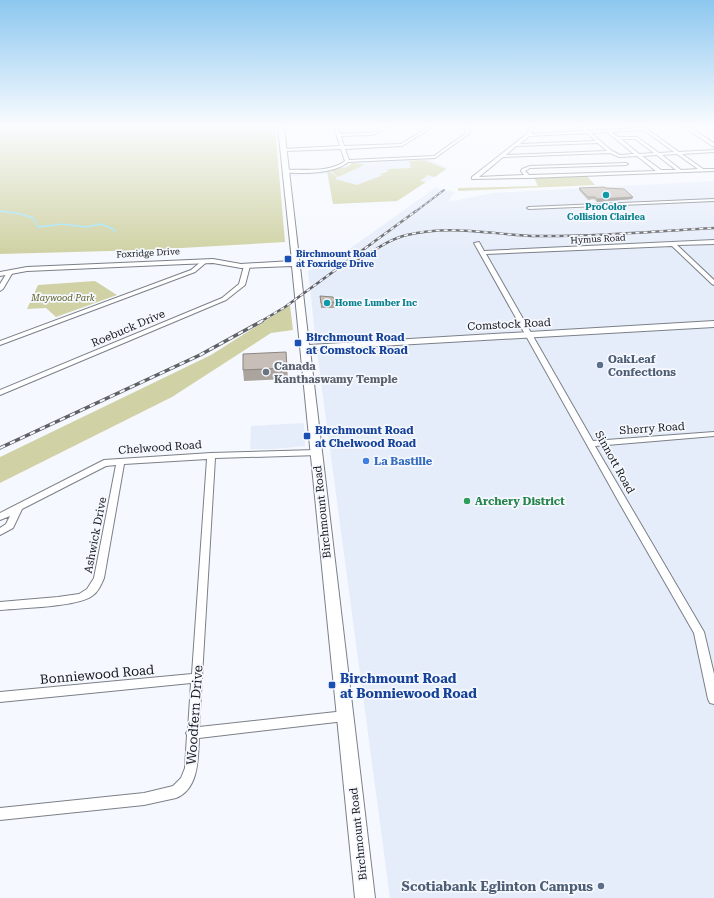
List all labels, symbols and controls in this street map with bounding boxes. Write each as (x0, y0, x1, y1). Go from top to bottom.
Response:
marker: ProColor Collision Clairlea (601, 190, 611, 200)
place label: ProColor Collision Clairlea (567, 202, 646, 222)
street label: Hymus Road (570, 233, 626, 245)
street label: Foxridge Drive (116, 246, 180, 260)
place label: Birchmount Road at Foxridge Drive (296, 249, 377, 269)
marker: Birchmount Road at Foxridge Drive (283, 254, 293, 264)
park label: Maywood Park (30, 293, 95, 303)
marker: Home Lumber Inc (322, 298, 332, 308)
place label: Home Lumber Inc (335, 298, 417, 308)
street label: Roebuck Drive (89, 307, 167, 350)
street label: Comstock Road (467, 316, 551, 333)
place label: Birchmount Road at Comstock Road (306, 331, 408, 357)
marker: Birchmount Road at Comstock Road (293, 338, 303, 348)
place label: OakLeaf Confections (608, 353, 676, 379)
place label: Canada Kanthaswamy Temple (274, 360, 398, 386)
marker: OakLeaf Confections (595, 360, 605, 370)
marker: Canada Kanthaswamy Temple (261, 367, 271, 377)
street label: Sherry Road (619, 420, 685, 437)
place label: Birchmount Road at Chelwood Road (315, 424, 417, 450)
street label: Sinnott Road (592, 429, 637, 496)
marker: Birchmount Road at Chelwood Road (302, 431, 312, 441)
street label: Chelwood Road (118, 438, 202, 457)
place label: La Bastille (374, 455, 433, 468)
marker: La Bastille (361, 456, 371, 466)
street label: Birchmount Road (311, 465, 334, 559)
place label: Archery District (475, 495, 565, 508)
street label: Ashwick Drive (82, 496, 109, 574)
marker: Archery District (462, 496, 472, 506)
street label: Bonniewood Road (39, 662, 155, 687)
street label: Woodfern Drive (184, 665, 205, 765)
place label: Birchmount Road at Bonniewood Road (340, 671, 477, 701)
marker: Birchmount Road at Bonniewood Road (327, 680, 337, 690)
street label: Birchmount Road (347, 787, 370, 881)
place label: Scotiabank Eglinton Campus (402, 879, 593, 894)
marker: Scotiabank Eglinton Campus (596, 881, 606, 891)

